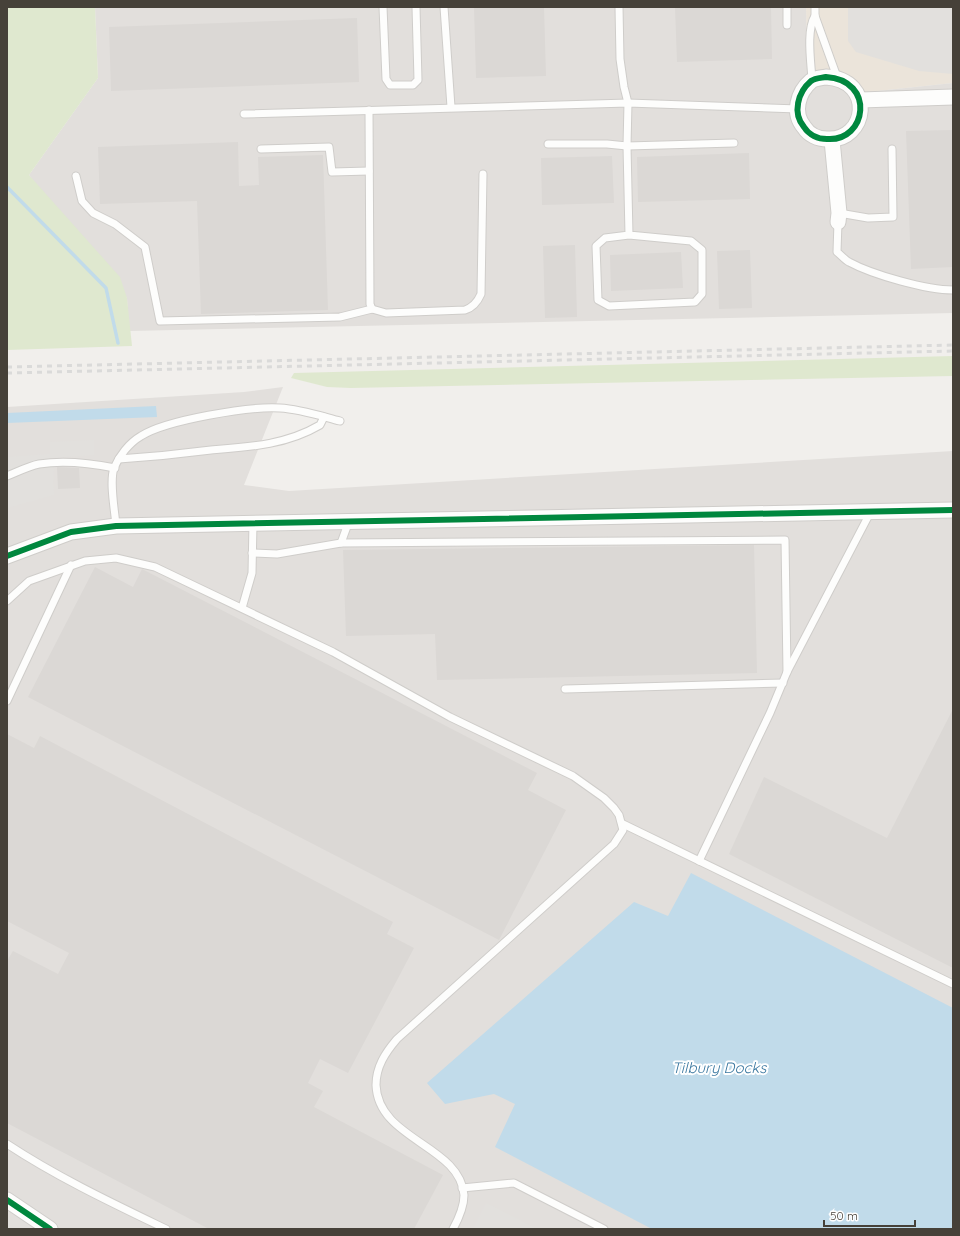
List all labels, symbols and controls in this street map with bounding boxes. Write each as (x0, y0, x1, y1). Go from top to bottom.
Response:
water label: Tilbury Docks (672, 1058, 767, 1077)
scale bar (824, 1202, 915, 1228)
text: 50 m (830, 1208, 858, 1223)

